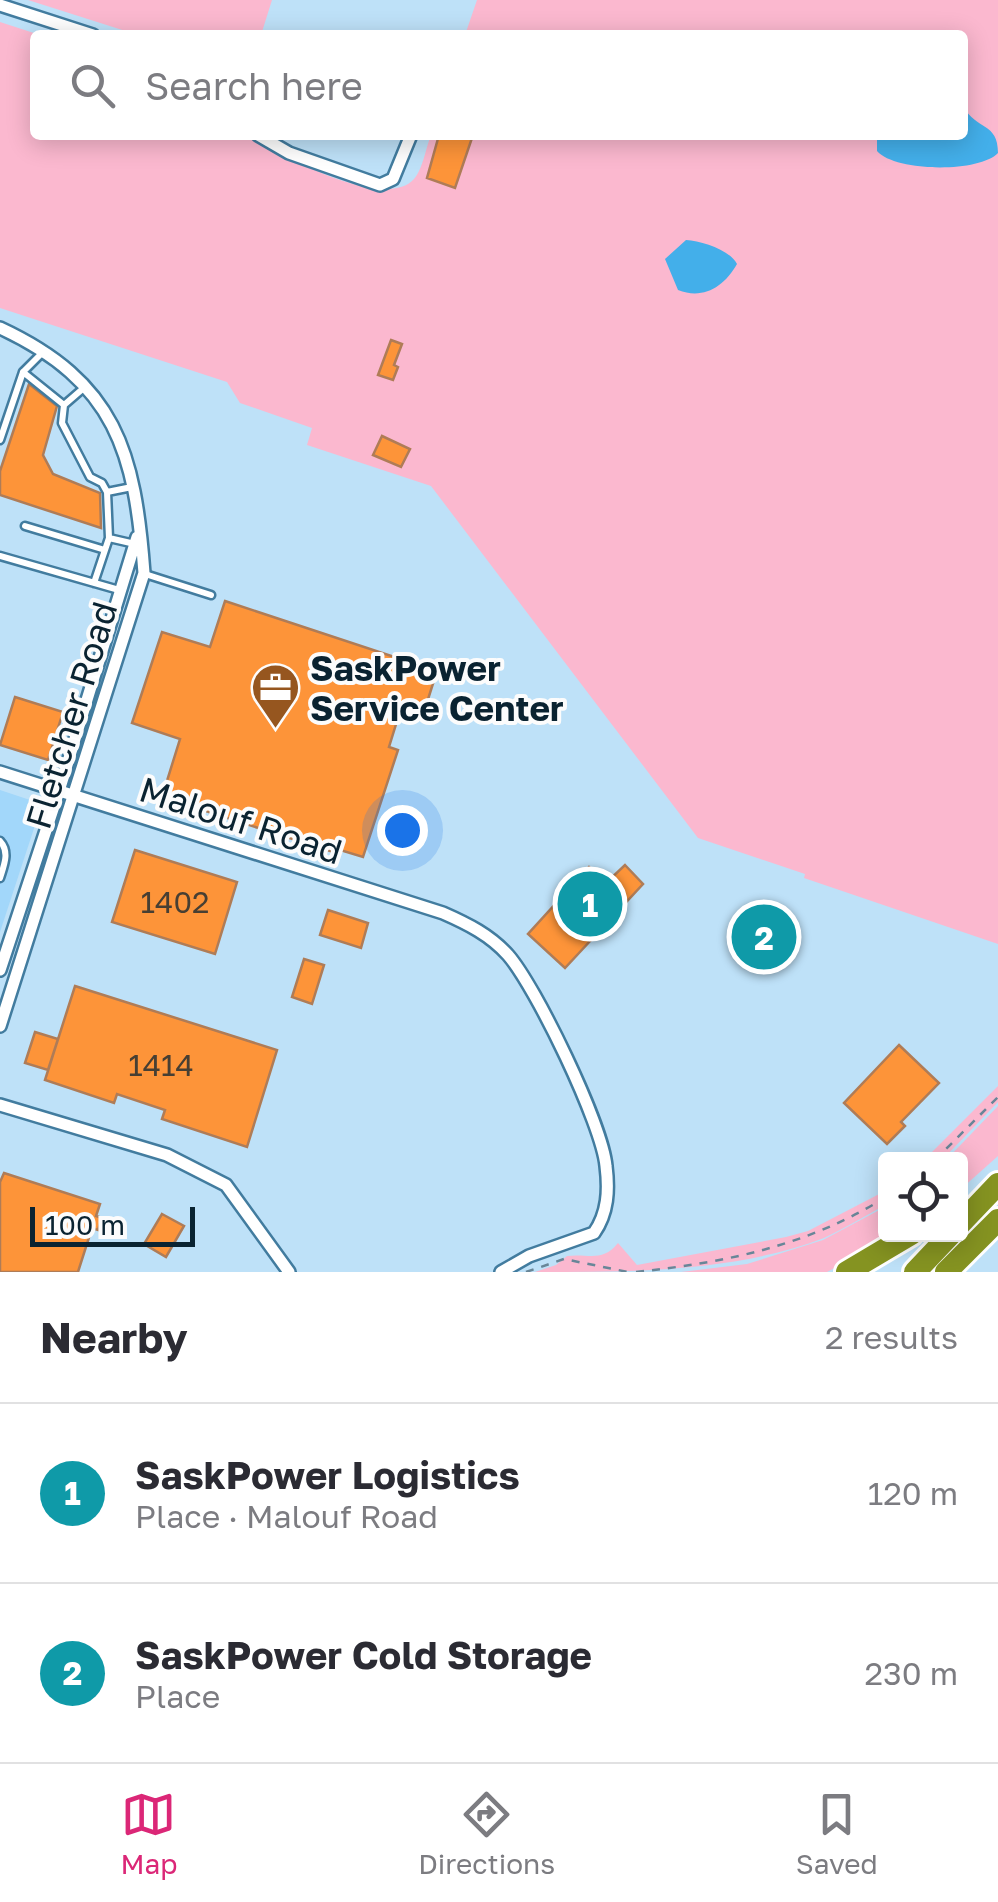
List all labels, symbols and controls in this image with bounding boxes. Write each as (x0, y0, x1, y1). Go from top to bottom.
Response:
search box (30, 30, 968, 140)
icon: search (65, 58, 120, 113)
text: Search here (145, 63, 363, 108)
street label: Fletcher Road (17, 596, 125, 834)
place label: SaskPower Service Center (310, 647, 564, 729)
office icon: SaskPower Service Center (249, 662, 301, 730)
street label: Malouf Road (135, 768, 347, 872)
your location (377, 805, 428, 856)
pin: 1 (558, 866, 622, 942)
house number: 1402 (141, 884, 209, 920)
pin: 2 (732, 900, 796, 974)
house number: 1414 (128, 1047, 194, 1083)
map controls (878, 1152, 968, 1242)
button: locate (878, 1152, 968, 1242)
scale bar (30, 1202, 195, 1246)
text: 100 m (45, 1208, 125, 1241)
text: Nearby (40, 1312, 188, 1362)
text: 2 results (825, 1318, 958, 1356)
text: SaskPower Logistics (135, 1452, 520, 1497)
text: 1 (64, 1474, 81, 1512)
text: 120 m (868, 1474, 958, 1512)
text: Place · Malouf Road (135, 1497, 438, 1535)
text: SaskPower Cold Storage (135, 1632, 592, 1677)
text: 2 (63, 1654, 82, 1692)
text: 230 m (865, 1654, 958, 1692)
text: Place (135, 1677, 220, 1715)
tab: Map (120, 1787, 178, 1880)
tab: Directions (418, 1787, 555, 1880)
tab: Saved (796, 1787, 878, 1880)

